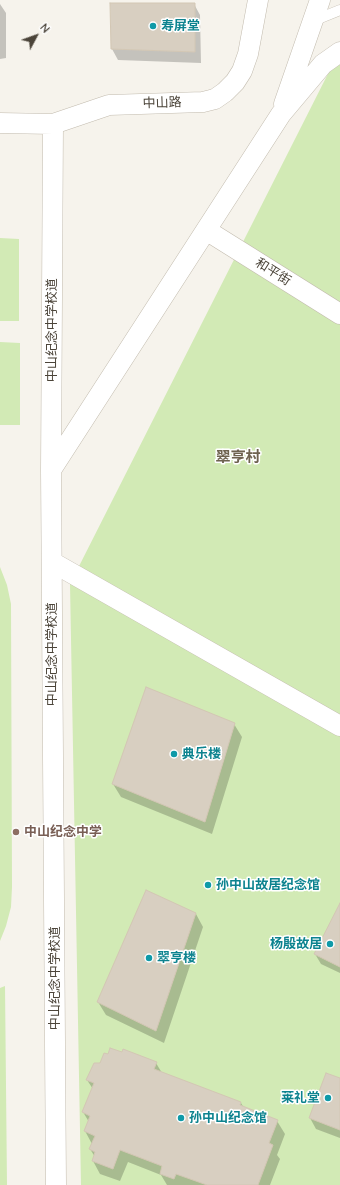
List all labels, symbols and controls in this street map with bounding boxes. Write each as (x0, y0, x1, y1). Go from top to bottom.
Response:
north arrow (16, 16, 56, 56)
place label: 寿屏堂 (161, 18, 200, 34)
text: N (37, 20, 53, 36)
marker: 寿屏堂 (148, 21, 158, 31)
street label: 中山路 (142, 95, 182, 111)
street label: 和平街 (252, 255, 294, 289)
street label: 中山纪念中学校道 (44, 278, 60, 382)
district label: 翠亨村 (216, 448, 260, 466)
street label: 中山纪念中学校道 (44, 602, 60, 706)
place label: 典乐楼 (182, 746, 221, 762)
marker: 典乐楼 (169, 749, 179, 759)
place label: 中山纪念中学 (24, 824, 102, 840)
marker: 中山纪念中学 (11, 827, 21, 837)
place label: 孙中山故居纪念馆 (216, 877, 320, 893)
marker: 孙中山故居纪念馆 (203, 880, 213, 890)
street label: 中山纪念中学校道 (47, 926, 63, 1030)
place label: 杨殷故居 (270, 936, 322, 952)
marker: 杨殷故居 (325, 939, 335, 949)
place label: 翠亨楼 (157, 950, 196, 966)
marker: 翠亨楼 (144, 953, 154, 963)
place label: 莱礼堂 (281, 1090, 320, 1106)
marker: 莱礼堂 (323, 1093, 333, 1103)
place label: 孙中山纪念馆 (189, 1110, 267, 1126)
marker: 孙中山纪念馆 (176, 1113, 186, 1123)

